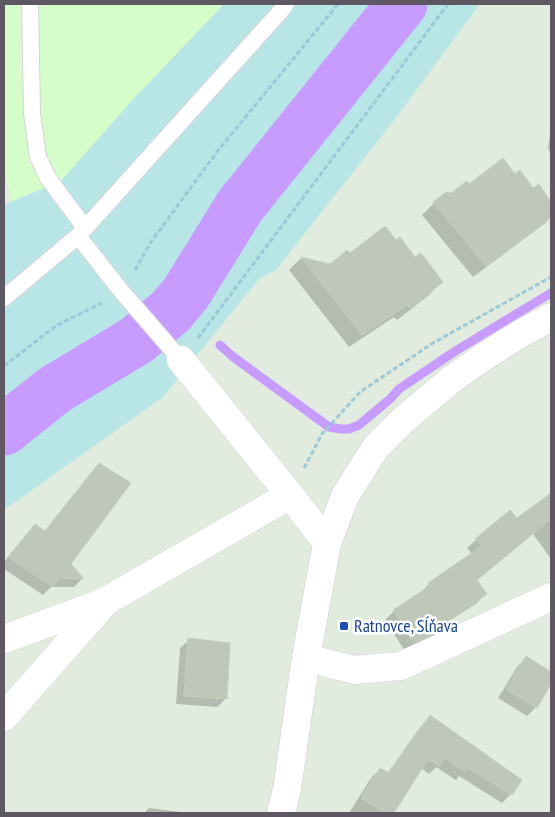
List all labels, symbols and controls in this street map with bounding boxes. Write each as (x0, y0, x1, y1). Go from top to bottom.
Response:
place label: Ratnovce, Sĺňava (354, 614, 458, 637)
marker: Ratnovce, Sĺňava (338, 620, 350, 632)

